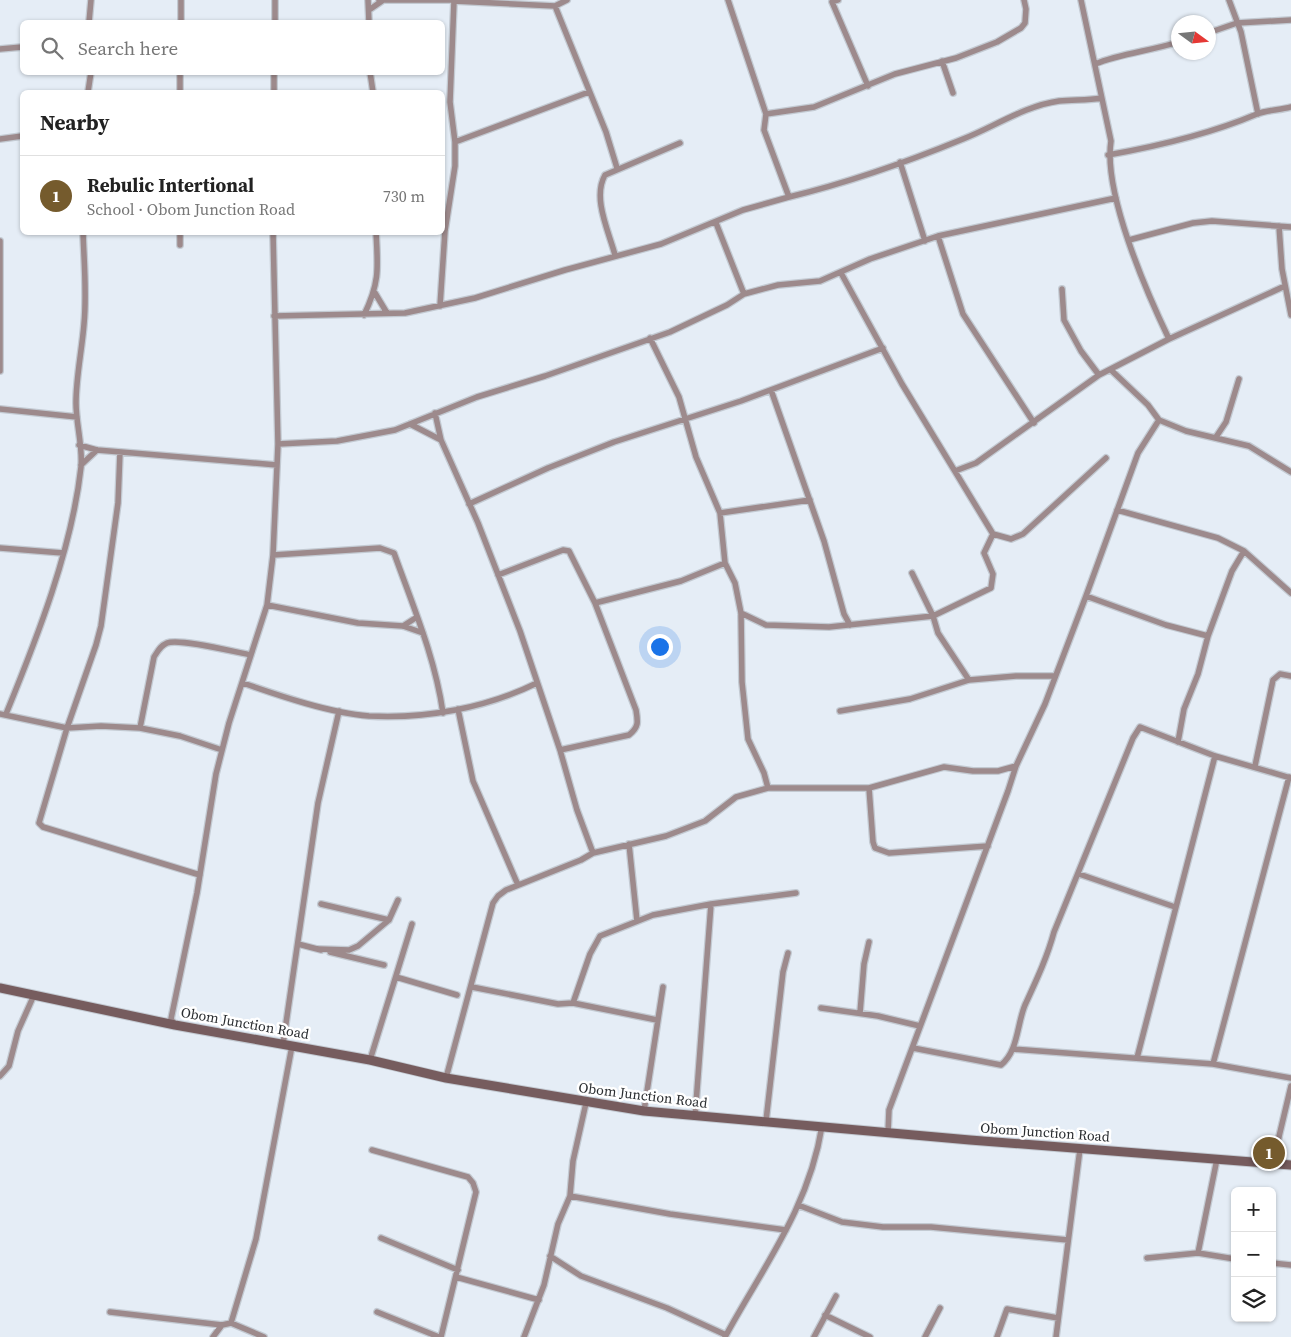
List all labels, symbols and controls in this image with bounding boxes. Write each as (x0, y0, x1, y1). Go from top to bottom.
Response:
north arrow (1171, 15, 1216, 60)
search box (20, 20, 445, 75)
icon: search (38, 34, 66, 62)
text: Search here (78, 35, 178, 61)
text: Nearby (40, 108, 110, 137)
text: Rebulic Intertional (87, 172, 254, 198)
text: 1 (52, 185, 60, 207)
text: 730 m (383, 185, 425, 207)
text: School · Obom Junction Road (87, 198, 295, 220)
your location (647, 634, 673, 660)
street label: Obom Junction Road (179, 1002, 311, 1044)
street label: Obom Junction Road (577, 1077, 709, 1113)
street label: Obom Junction Road (980, 1117, 1110, 1147)
pin: 1 (1253, 1134, 1285, 1172)
map controls (1231, 1187, 1276, 1322)
button: + (1231, 1187, 1276, 1232)
button: − (1231, 1232, 1276, 1277)
button: layers (1231, 1277, 1276, 1322)

